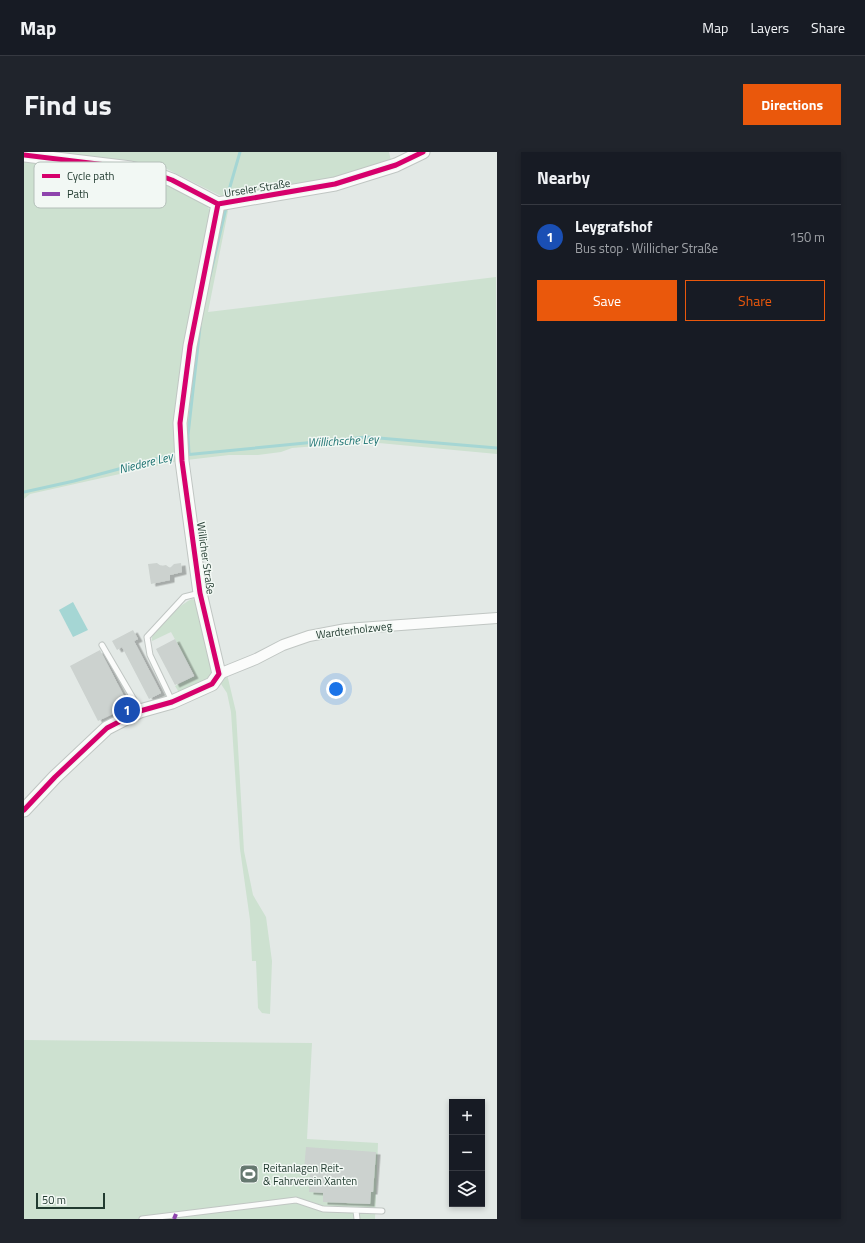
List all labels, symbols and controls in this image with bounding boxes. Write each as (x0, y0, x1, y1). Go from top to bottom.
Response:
text: Map (20, 13, 56, 42)
text: Map (702, 17, 728, 38)
text: Layers (750, 17, 789, 38)
text: Share (811, 17, 845, 38)
text: Find us (24, 83, 112, 126)
button: Directions (743, 84, 841, 125)
legend (34, 162, 166, 208)
text: Nearby (537, 165, 590, 191)
text: Cycle path (67, 168, 115, 184)
street label: Urseler Straße (223, 175, 292, 201)
text: Path (67, 186, 89, 202)
text: Leygrafshof (575, 215, 652, 238)
text: 1 (546, 227, 554, 247)
text: 150 m (789, 227, 825, 247)
text: Bus stop · Willicher Straße (575, 238, 718, 258)
button: Save (537, 280, 677, 321)
button: Share (685, 280, 825, 321)
water label: Willichsche Ley (307, 429, 380, 452)
water label: Niedere Ley (117, 446, 176, 478)
street label: Willicher Straße (193, 521, 219, 596)
street label: Wardterholzweg (315, 617, 393, 643)
your location (326, 679, 346, 699)
pin: 1 (114, 695, 140, 725)
map controls (449, 1099, 485, 1207)
button: + (449, 1099, 485, 1135)
button: − (449, 1135, 485, 1171)
place label: Reitanlagen Reit- & Fahrverein Xanten (263, 1160, 357, 1189)
sports icon: Reitanlagen Reit- & Fahrverein Xanten (238, 1163, 260, 1185)
button: layers (449, 1171, 485, 1207)
scale bar (36, 1191, 105, 1210)
text: 50 m (42, 1192, 66, 1208)

